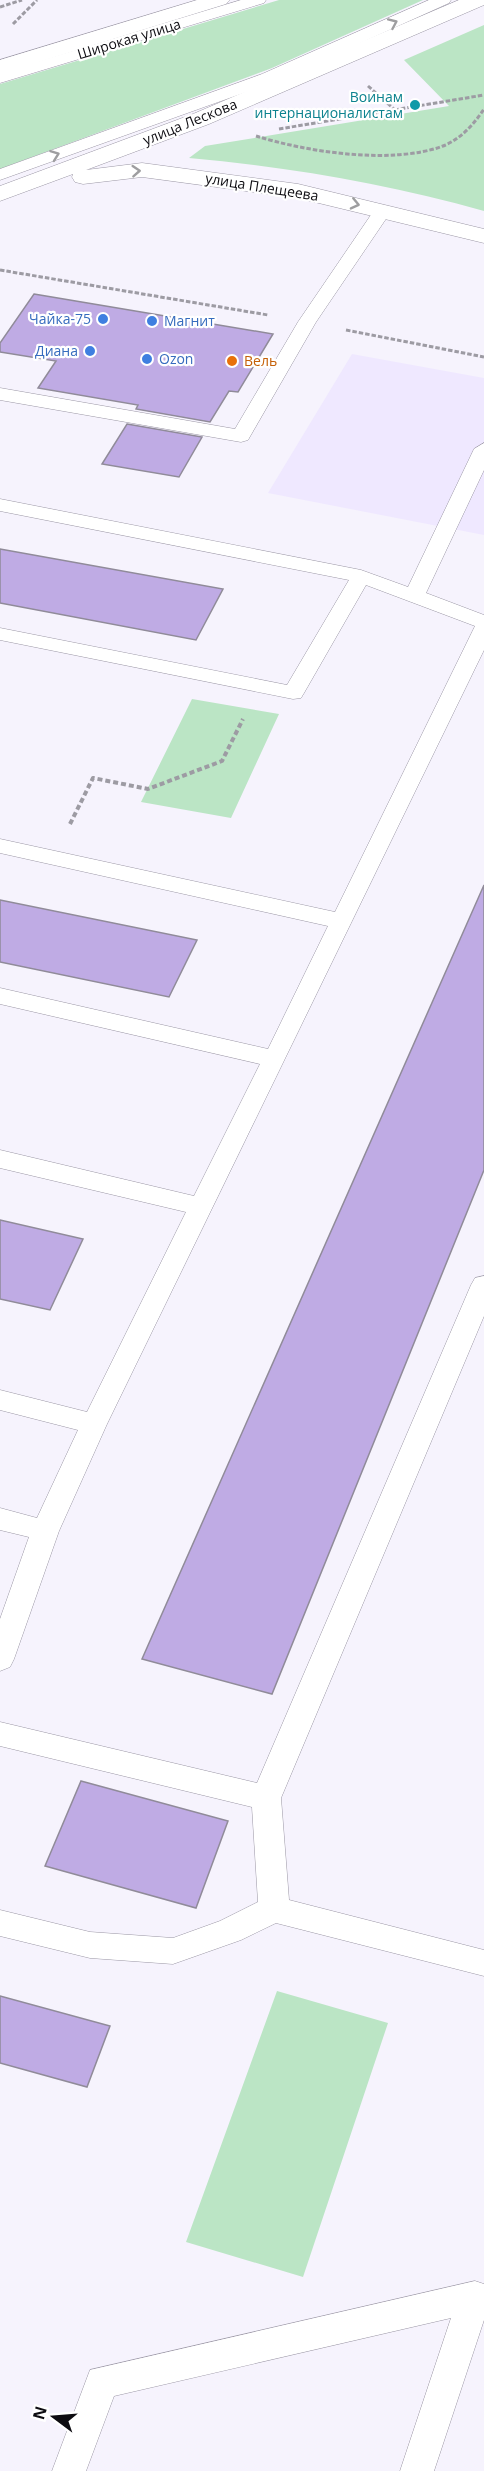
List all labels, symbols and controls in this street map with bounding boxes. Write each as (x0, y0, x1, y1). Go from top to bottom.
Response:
street label: Широкая улица (75, 14, 183, 63)
one-way arrow (386, 18, 397, 30)
place label: Воинам интернационалистам (255, 87, 403, 122)
street label: улица Лескова (140, 94, 240, 149)
marker: Воинам интернационалистам (408, 98, 422, 112)
one-way arrow (49, 150, 60, 163)
one-way arrow (132, 165, 141, 178)
street label: улица Плещеева (204, 168, 320, 205)
one-way arrow (350, 197, 360, 210)
place label: Чайка-75 (29, 309, 91, 328)
place label: Магнит (164, 311, 215, 330)
marker: Чайка-75 (96, 312, 110, 326)
marker: Магнит (145, 314, 159, 328)
place label: Диана (35, 341, 78, 360)
marker: Диана (83, 344, 97, 358)
place label: Ozon (159, 349, 193, 368)
place label: Вель (244, 351, 277, 370)
marker: Ozon (140, 352, 154, 366)
marker: Вель (225, 354, 239, 368)
north arrow (24, 2387, 84, 2447)
text: N (27, 2404, 52, 2422)

